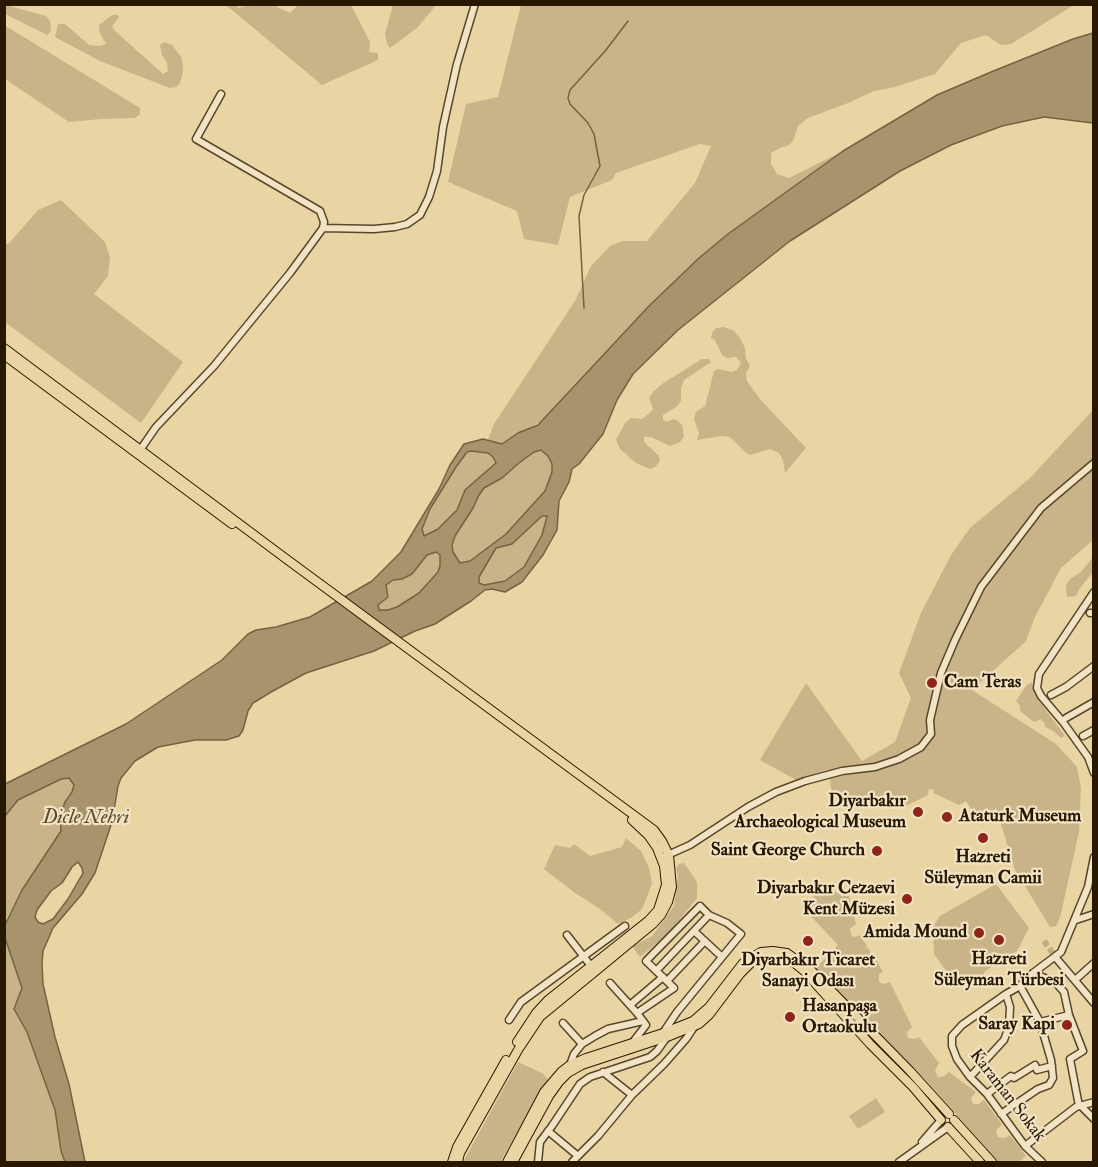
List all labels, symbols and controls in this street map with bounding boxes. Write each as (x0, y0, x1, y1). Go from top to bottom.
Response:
place label: Cam Teras (944, 672, 1021, 694)
marker: Cam Teras (925, 676, 939, 690)
place label: Diyarbakır Archaeological Museum (734, 791, 906, 834)
marker: Diyarbakır Archaeological Museum (911, 805, 925, 819)
place label: Ataturk Museum (959, 806, 1081, 828)
water label: Dicle Nehri (43, 807, 129, 831)
marker: Ataturk Museum (940, 810, 954, 824)
marker: Hazreti Süleyman Camii (976, 831, 990, 845)
place label: Saint George Church (711, 840, 865, 862)
marker: Saint George Church (870, 844, 884, 858)
place label: Hazreti Süleyman Camii (924, 847, 1042, 890)
place label: Diyarbakır Cezaevi Kent Müzesi (757, 878, 895, 920)
marker: Diyarbakır Cezaevi Kent Müzesi (900, 892, 914, 906)
place label: Amida Mound (864, 922, 967, 944)
marker: Amida Mound (972, 926, 986, 940)
marker: Hazreti Süleyman Türbesi (992, 933, 1006, 947)
marker: Diyarbakır Ticaret Sanayi Odası (801, 934, 815, 948)
place label: Hazreti Süleyman Türbesi (934, 949, 1064, 992)
place label: Diyarbakır Ticaret Sanayi Odası (741, 950, 875, 992)
place label: Hasanpaşa Ortaokulu (802, 996, 877, 1038)
marker: Hasanpaşa Ortaokulu (783, 1010, 797, 1024)
place label: Saray Kapi (978, 1014, 1055, 1036)
marker: Saray Kapi (1060, 1018, 1074, 1032)
street label: Karaman Sokak (964, 1045, 1050, 1147)

